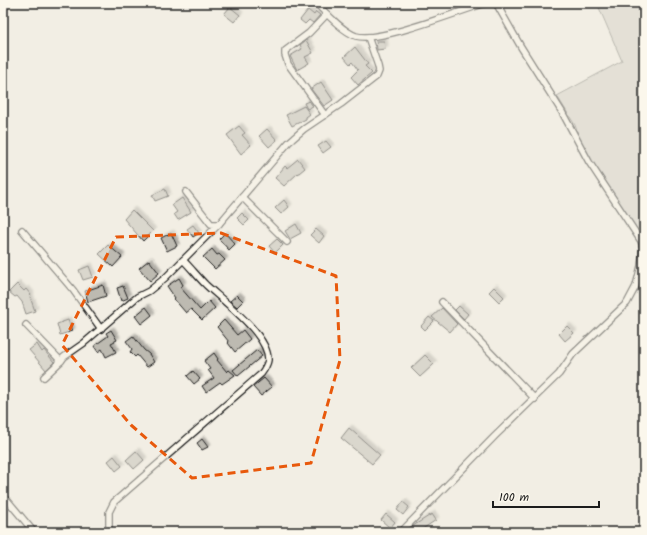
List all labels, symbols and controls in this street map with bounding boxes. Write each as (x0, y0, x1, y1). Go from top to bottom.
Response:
scale bar (493, 483, 599, 509)
text: 100 m (499, 488, 530, 507)

